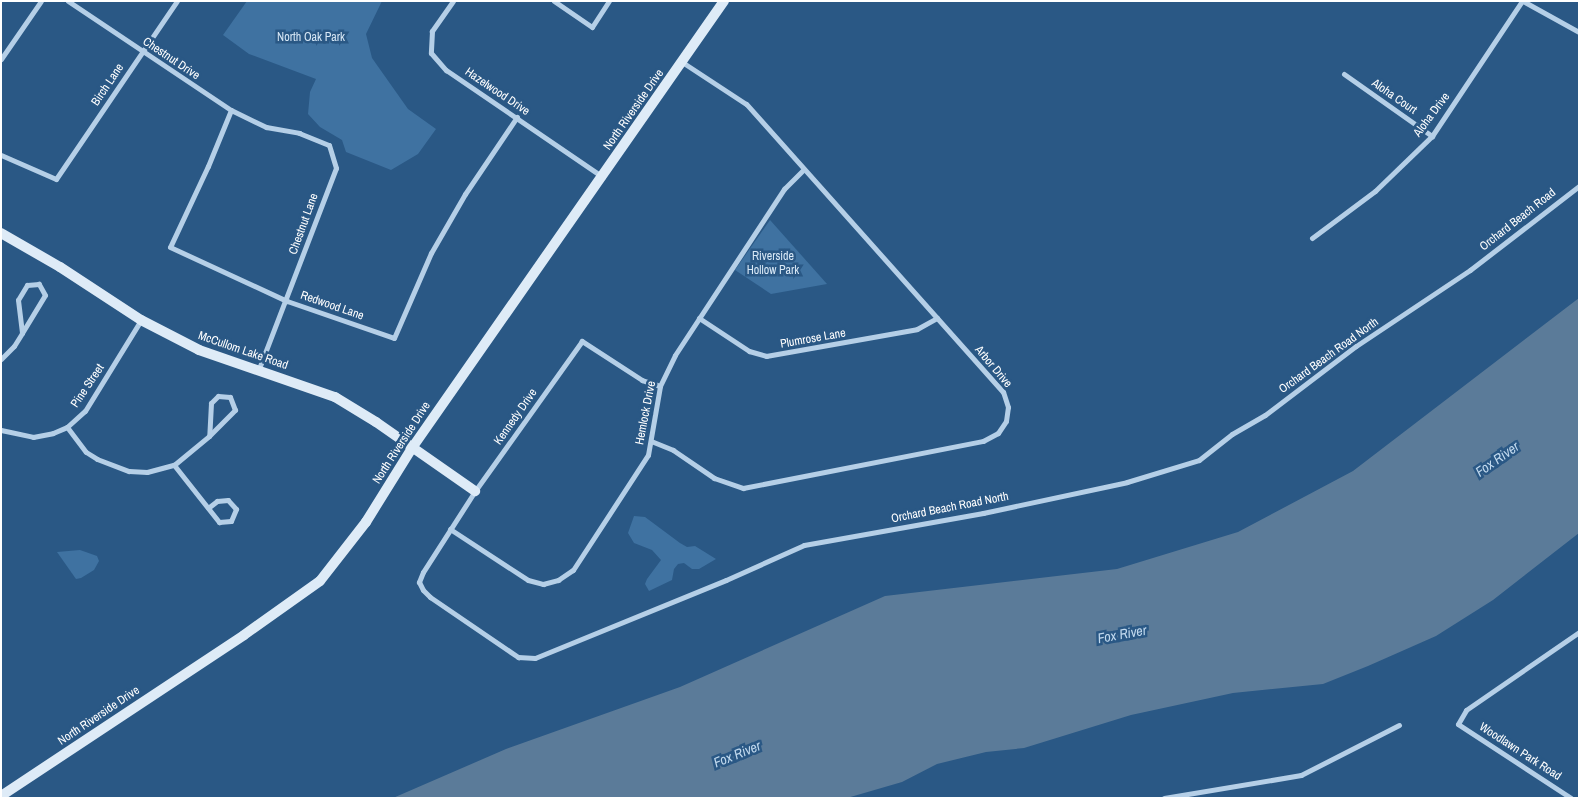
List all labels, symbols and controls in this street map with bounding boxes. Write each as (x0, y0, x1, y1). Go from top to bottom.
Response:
park label: North Oak Park (277, 31, 345, 45)
street label: Chestnut Drive (140, 35, 202, 83)
street label: Birch Lane (89, 61, 127, 109)
street label: Hazelwood Drive (462, 65, 532, 119)
street label: North Riverside Drive (601, 67, 667, 153)
street label: Aloha Court (1369, 76, 1419, 118)
street label: Aloha Drive (1411, 90, 1453, 140)
street label: Orchard Beach Road (1477, 186, 1559, 254)
street label: Chestnut Lane (286, 191, 322, 257)
park label: Riverside Hollow Park (747, 250, 799, 278)
street label: Redwood Lane (298, 288, 366, 324)
street label: Orchard Beach Road North (1277, 315, 1381, 397)
street label: Plumrose Lane (779, 326, 847, 352)
street label: McCullom Lake Road (196, 329, 290, 373)
street label: Arbor Drive (971, 343, 1015, 391)
street label: Pine Street (68, 362, 108, 410)
street label: Hemlock Drive (633, 380, 659, 446)
street label: Kennedy Drive (491, 386, 541, 448)
street label: North Riverside Drive (370, 399, 434, 487)
water label: Fox River (1472, 438, 1522, 480)
street label: Orchard Beach Road North (890, 490, 1010, 526)
water label: Fox River (1096, 621, 1148, 647)
street label: North Riverside Drive (56, 683, 142, 749)
street label: Woodlawn Park Road (1476, 720, 1564, 784)
water label: Fox River (711, 737, 763, 771)

